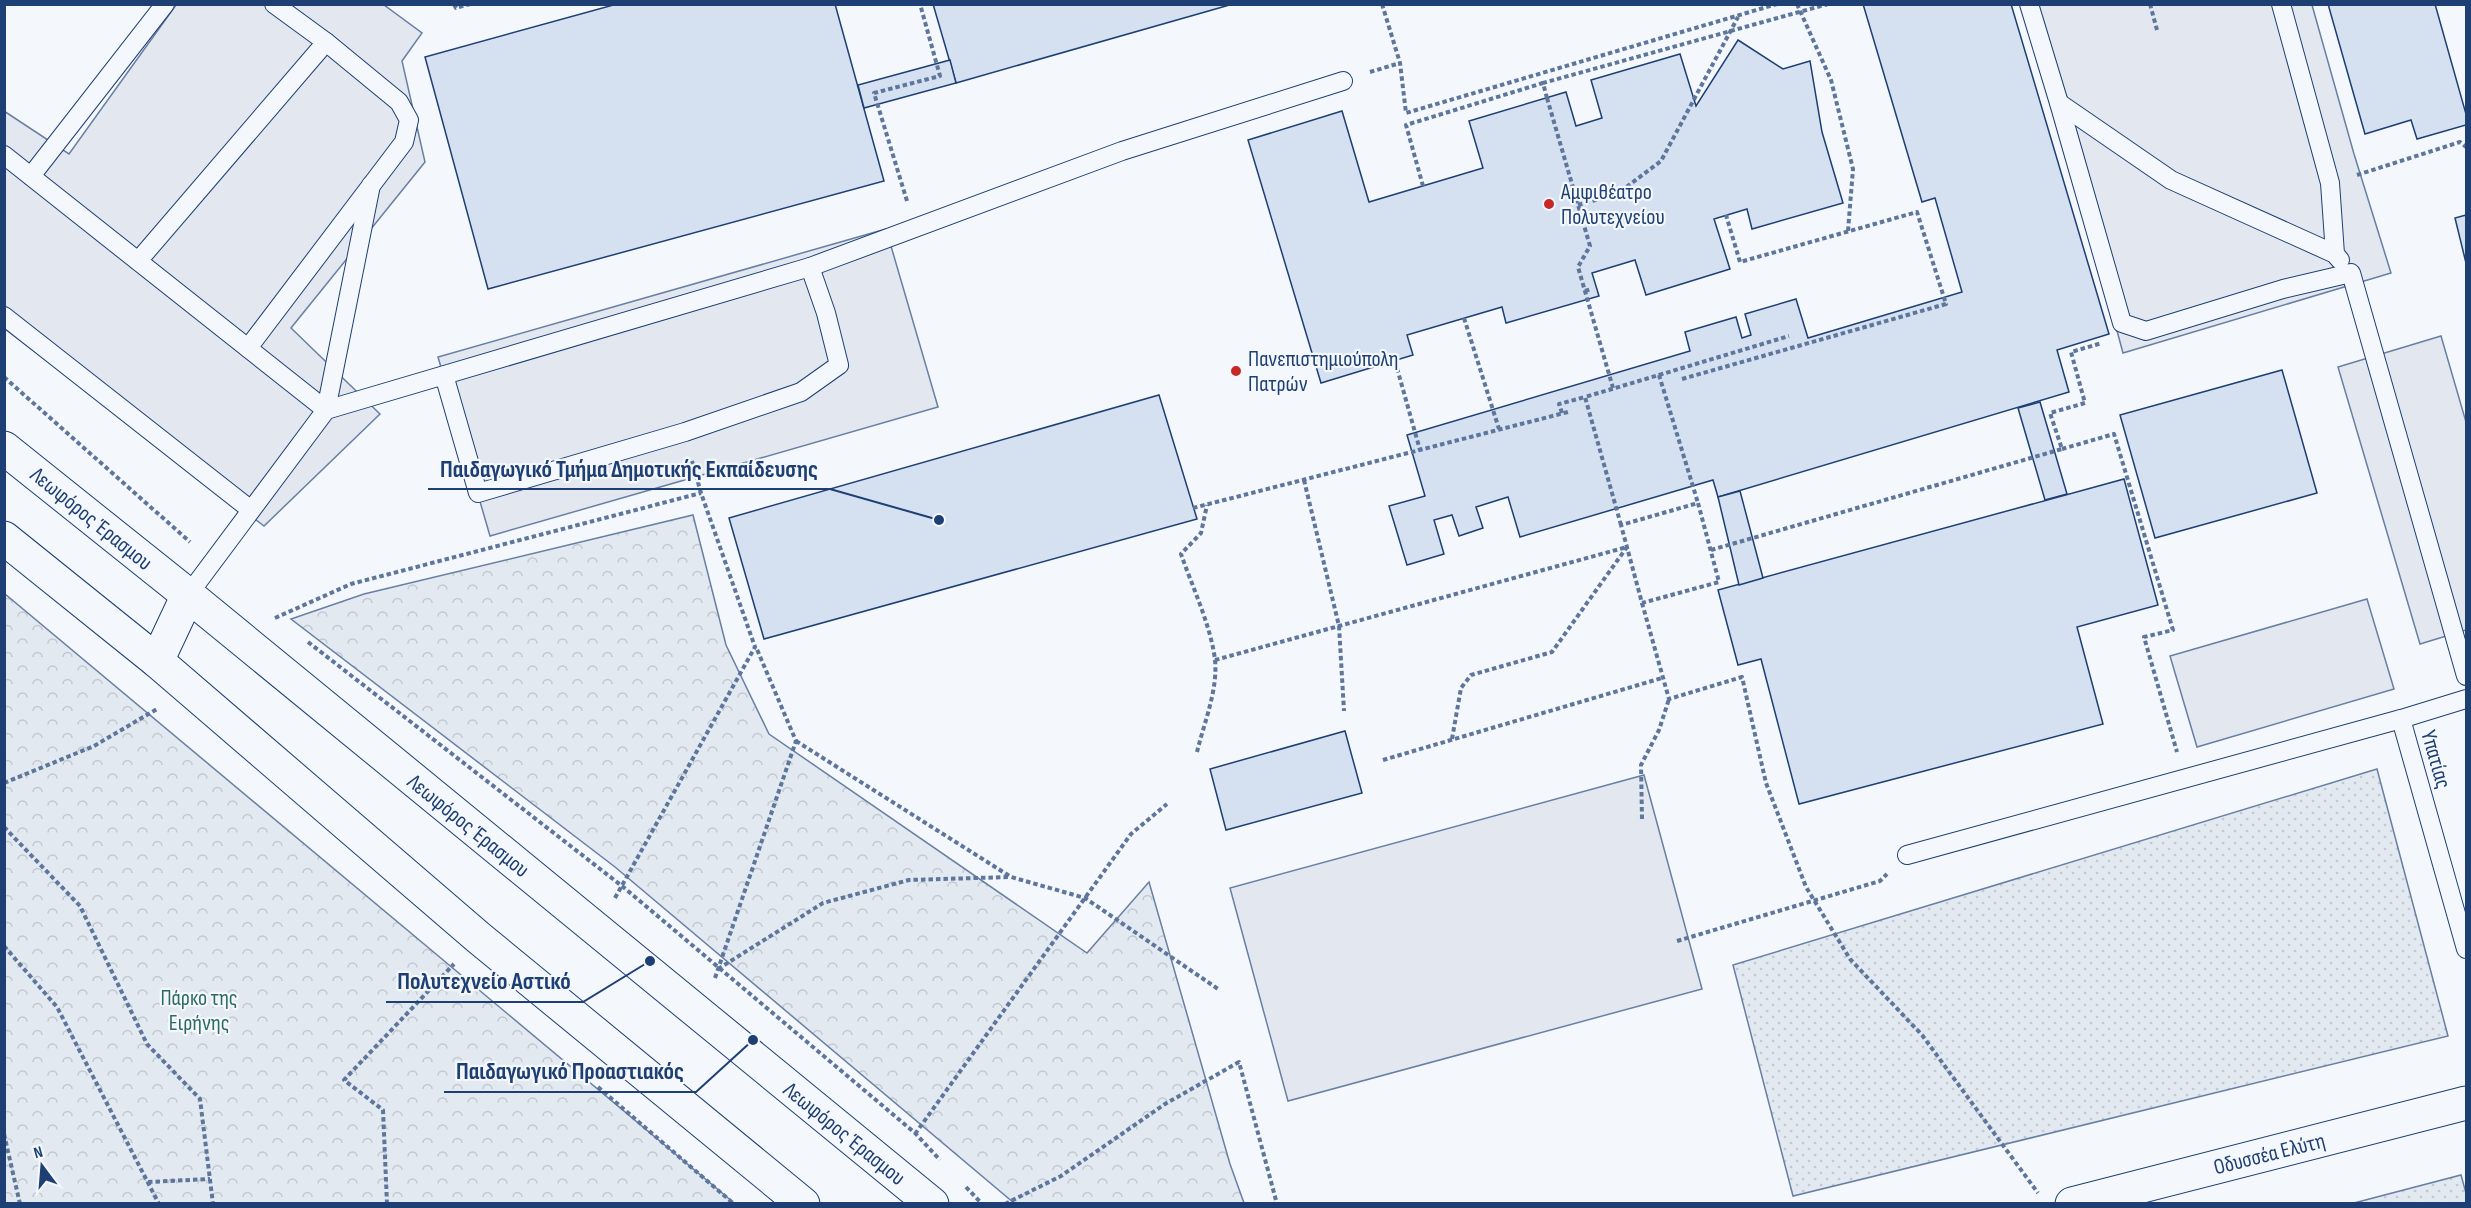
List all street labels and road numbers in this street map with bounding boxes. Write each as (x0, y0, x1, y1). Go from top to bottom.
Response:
street label: Λεωφόρος Έρασμου (24, 461, 157, 577)
street label: Υπατίας (2414, 727, 2457, 792)
street label: Λεωφόρος Έρασμου (401, 768, 534, 884)
street label: Λεωφόρος Έρασμου (777, 1076, 910, 1192)
street label: Οδυσσέα Ελύτη (2211, 1128, 2328, 1181)

